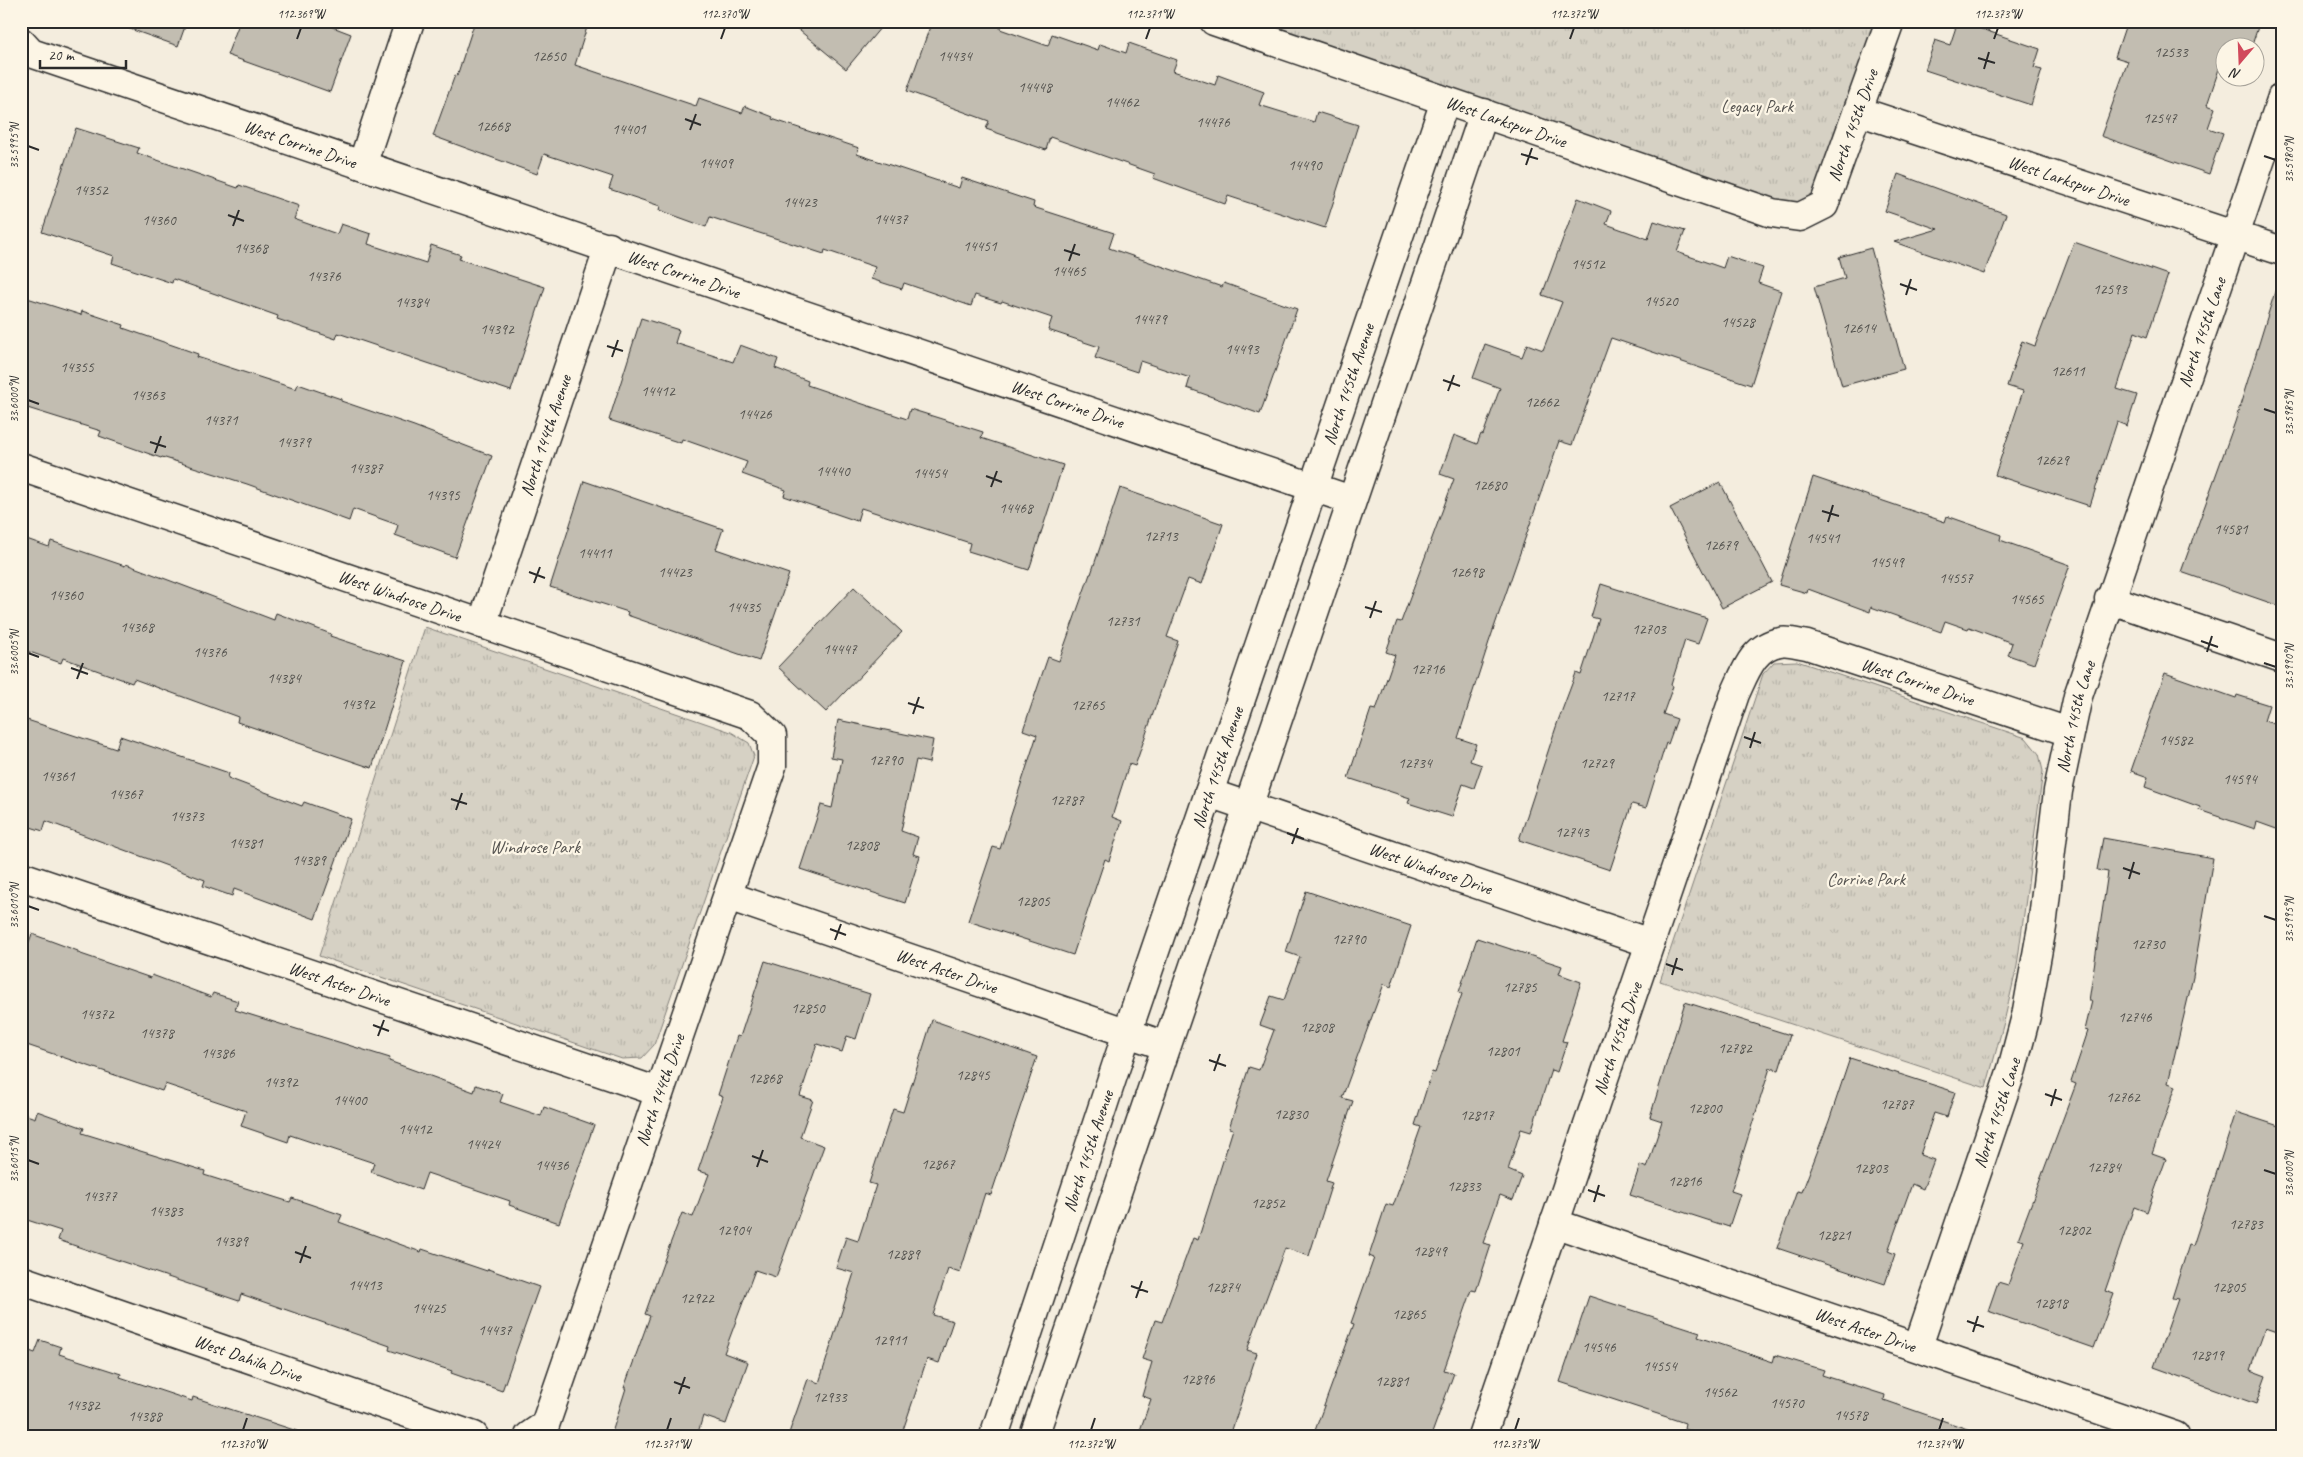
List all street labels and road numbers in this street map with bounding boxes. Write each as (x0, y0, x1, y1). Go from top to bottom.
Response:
street label: North 145th Drive (1822, 65, 1883, 184)
street label: West Larkspur Drive (1443, 91, 1570, 153)
street label: West Corrine Drive (241, 115, 360, 174)
street label: West Larkspur Drive (2006, 150, 2133, 211)
street label: West Corrine Drive (625, 245, 744, 304)
street label: North 145th Lane (2173, 273, 2231, 390)
street label: North 145th Avenue (1318, 320, 1380, 448)
street label: North 144th Avenue (515, 371, 577, 499)
street label: West Corrine Drive (1008, 375, 1127, 434)
street label: West Windrose Drive (335, 565, 465, 627)
street label: West Corrine Drive (1858, 653, 1978, 711)
street label: North 145th Lane (2051, 657, 2101, 775)
street label: North 145th Avenue (1187, 703, 1249, 831)
street label: West Windrose Drive (1366, 837, 1496, 900)
street label: West Aster Drive (893, 943, 1001, 999)
street label: West Aster Drive (286, 956, 394, 1011)
street label: North 145th Drive (1588, 978, 1647, 1098)
street label: North 144th Drive (631, 1030, 690, 1149)
street label: North 145th Lane (1968, 1055, 2026, 1171)
street label: North 145th Avenue (1058, 1087, 1119, 1215)
street label: West Aster Drive (1812, 1302, 1920, 1358)
street label: West Dahila Drive (191, 1330, 306, 1387)

